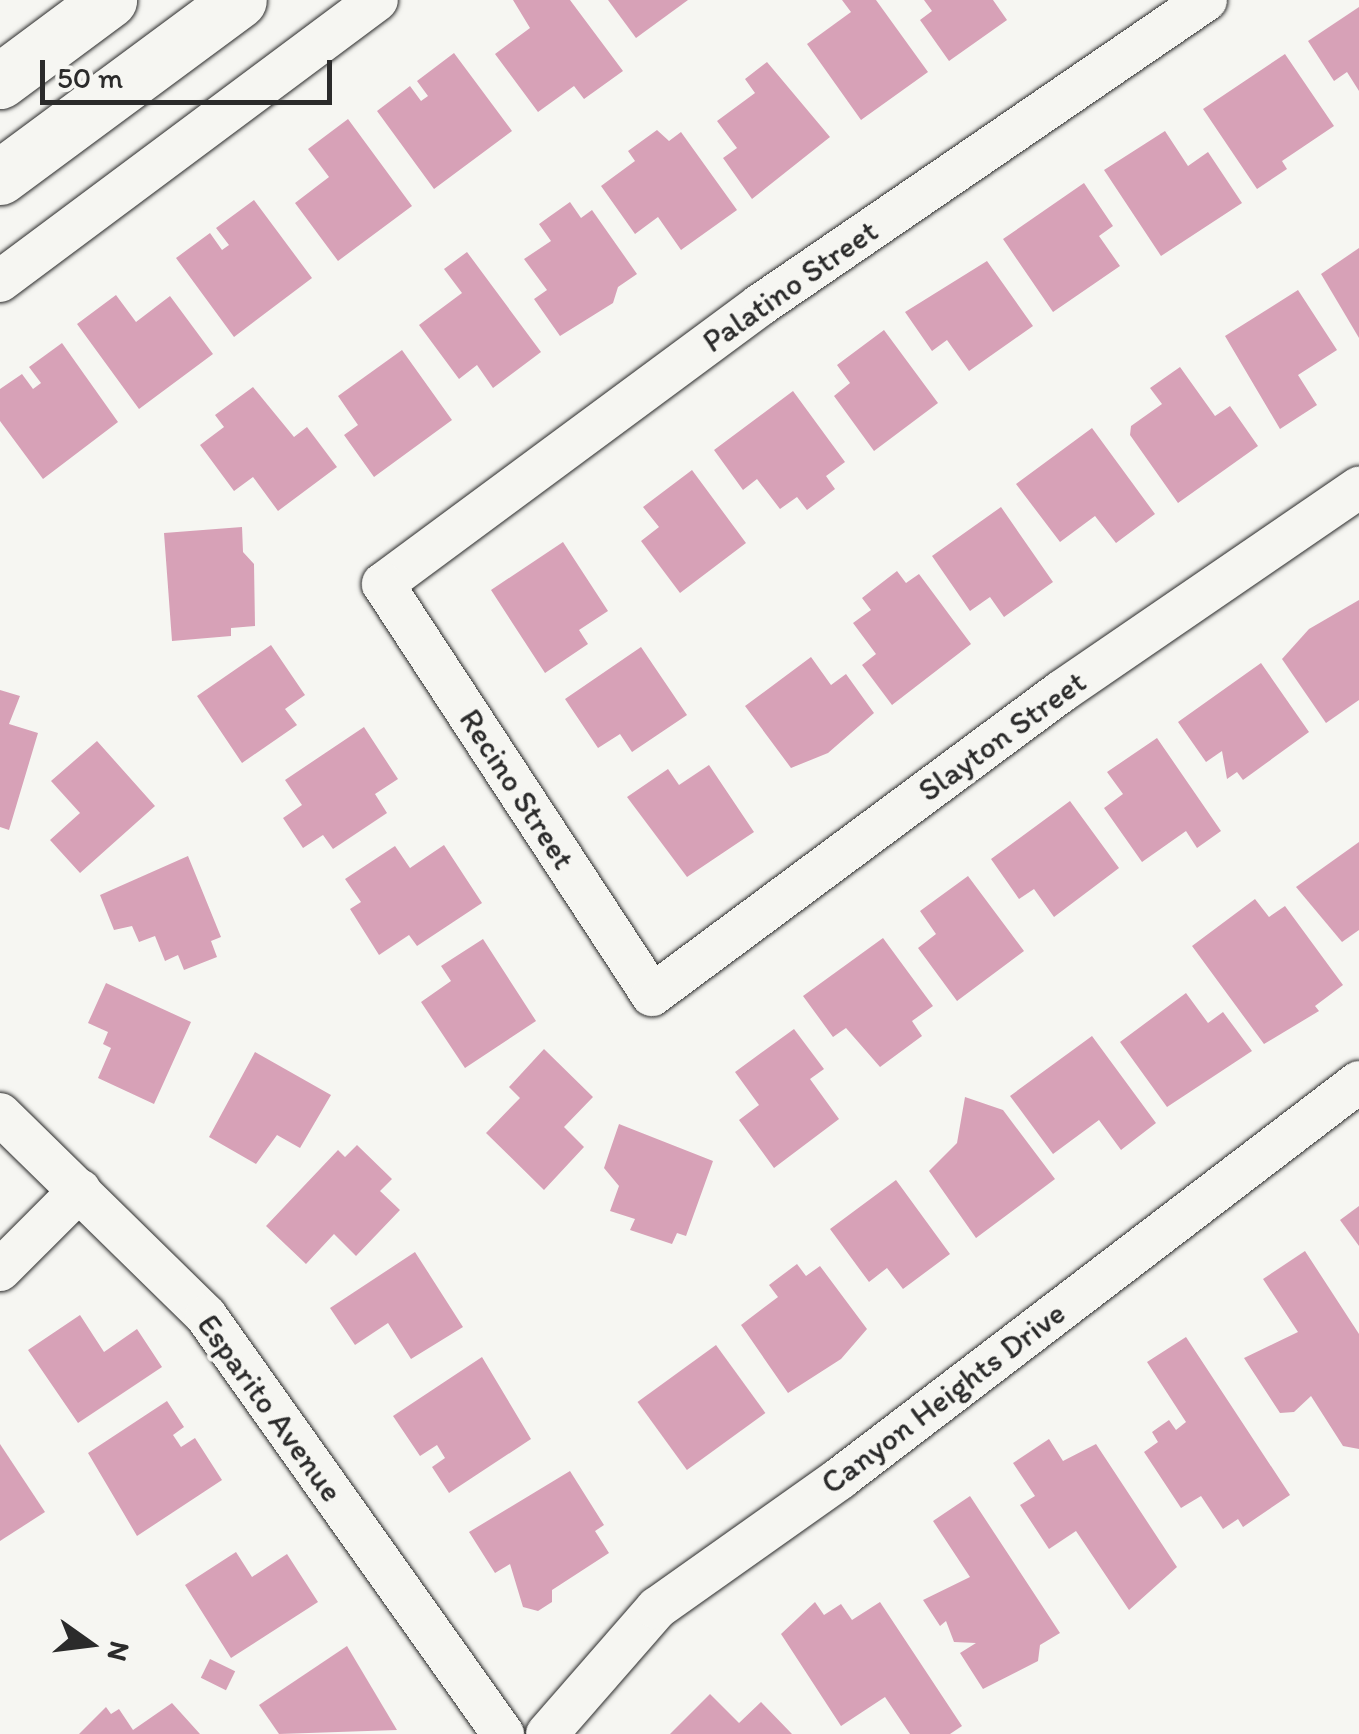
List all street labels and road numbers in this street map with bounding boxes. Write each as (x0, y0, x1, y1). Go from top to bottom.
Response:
street label: Palatino Street (695, 211, 885, 361)
street label: Slayton Street (911, 663, 1093, 809)
street label: Recino Street (451, 702, 583, 876)
street label: Canyon Heights Drive (813, 1294, 1073, 1502)
street label: Esparito Avenue (190, 1307, 350, 1509)

